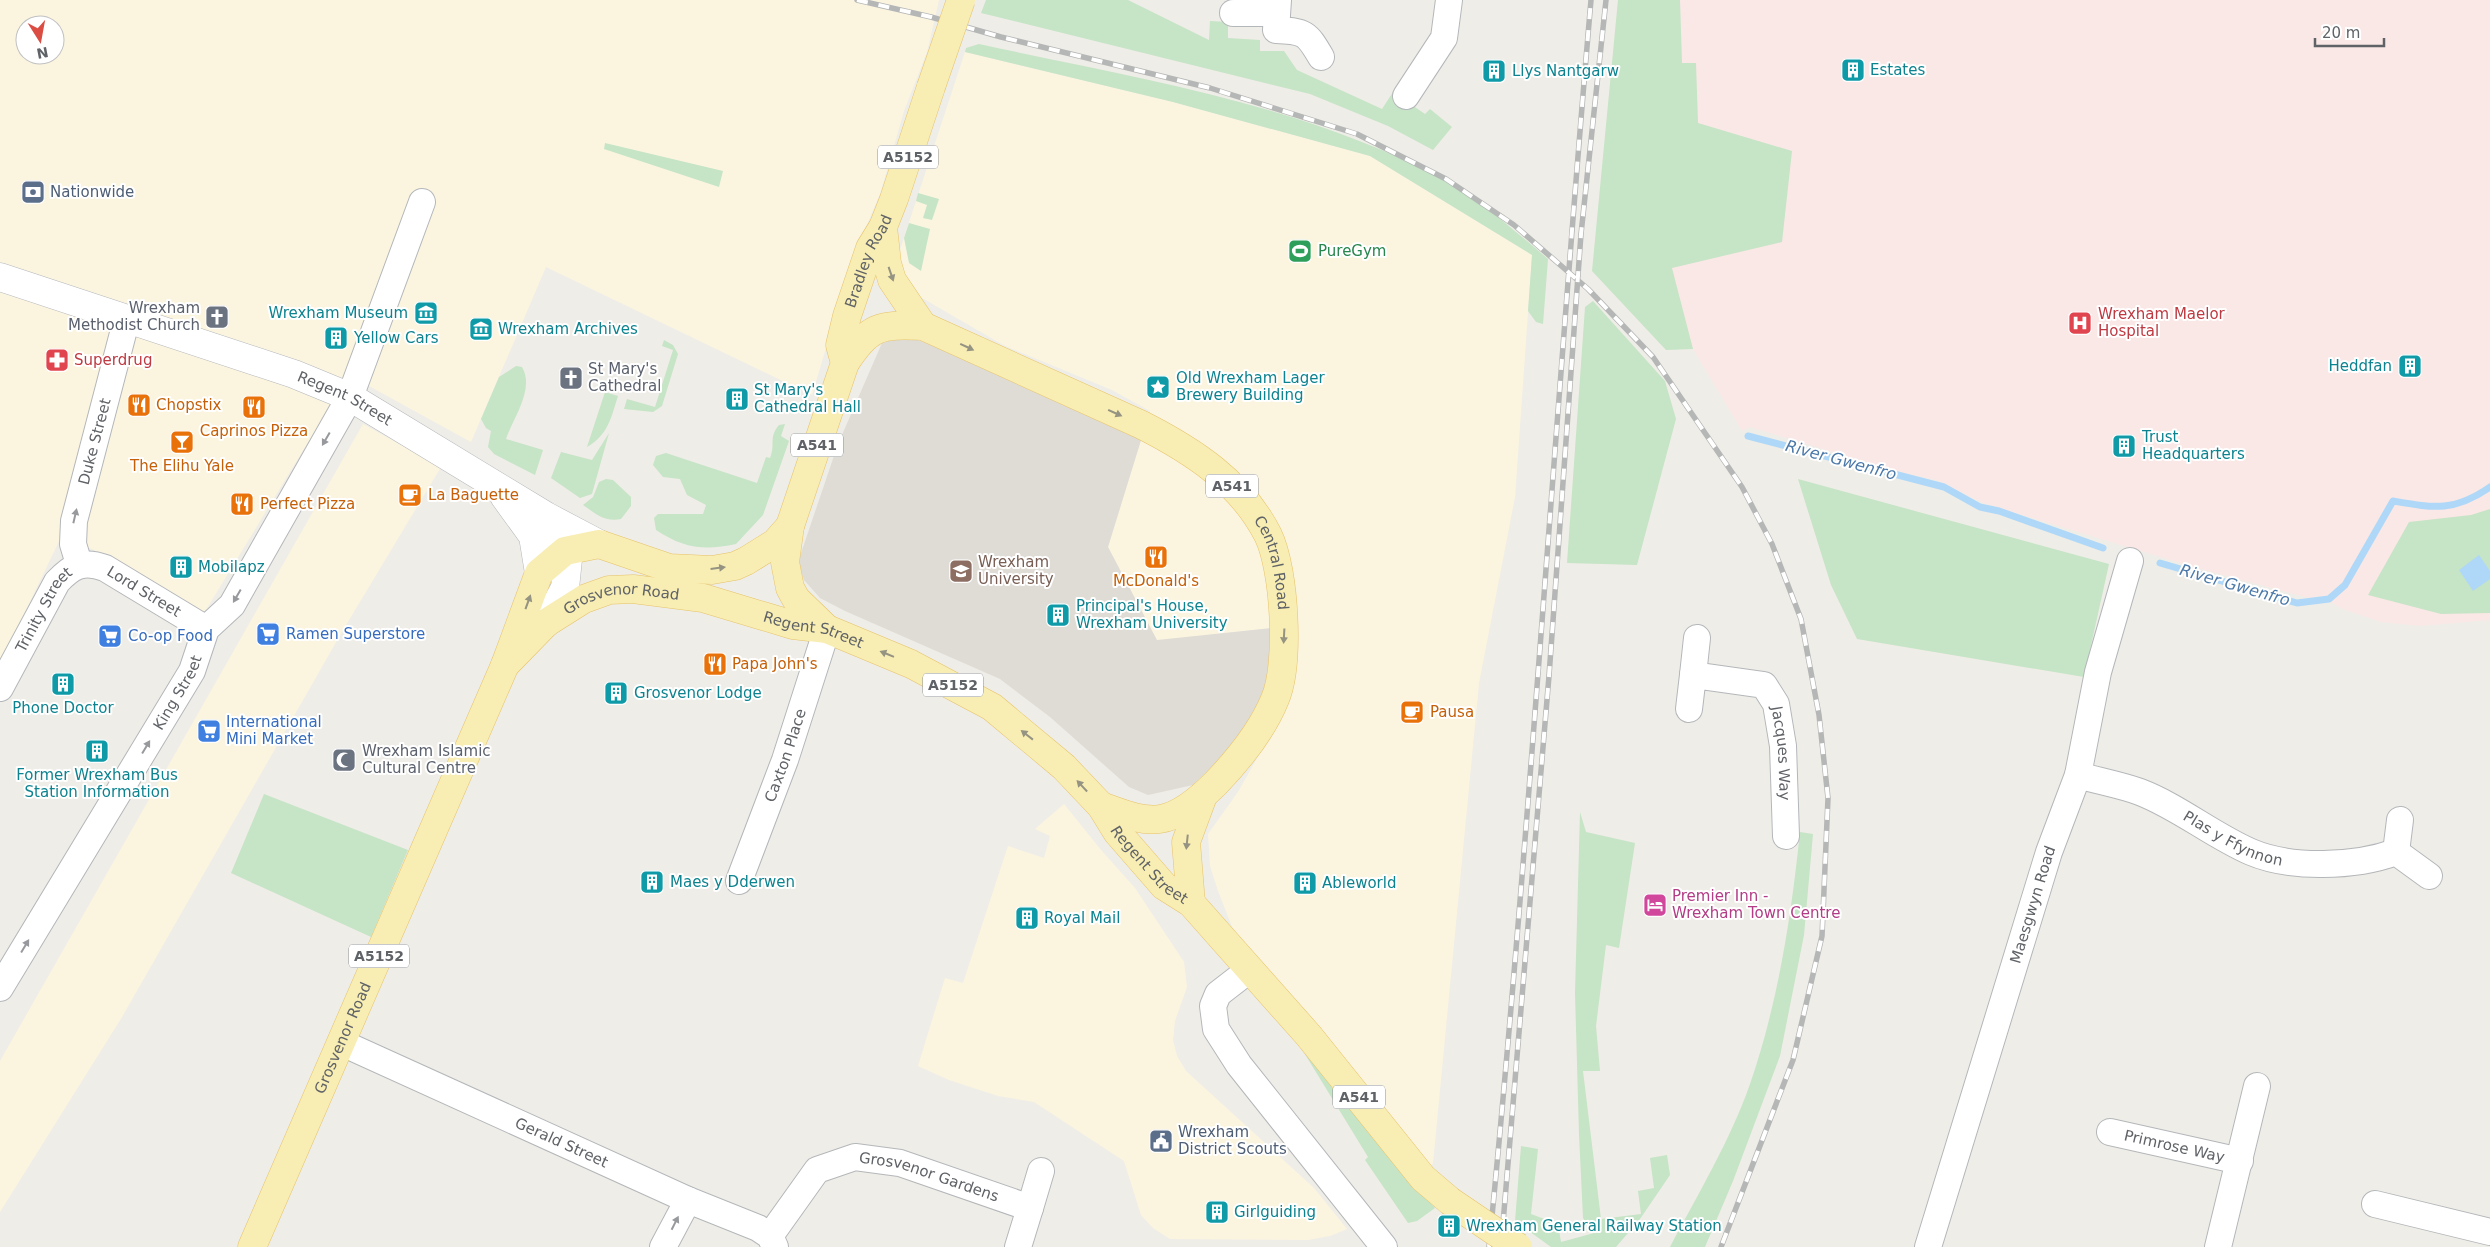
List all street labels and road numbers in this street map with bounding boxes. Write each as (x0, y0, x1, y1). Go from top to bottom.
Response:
road number: A5152 (878, 146, 938, 168)
street label: Bradley Road (841, 212, 896, 310)
street label: Regent Street (295, 367, 395, 429)
street label: Duke Street (75, 396, 115, 487)
road number: A541 (791, 434, 843, 456)
road number: A541 (1206, 474, 1258, 498)
street label: Central Road (1250, 513, 1292, 610)
street label: Lord Street (104, 562, 184, 621)
street label: Trinity Street (11, 563, 76, 656)
street label: Grosvenor Road (560, 580, 681, 619)
street label: Regent Street (761, 608, 866, 652)
street label: King Street (149, 653, 206, 733)
road number: A5152 (923, 674, 983, 696)
street label: Jacques Way (1767, 704, 1794, 801)
street label: Caxton Place (761, 706, 810, 805)
street label: Plas y Ffynnon (2180, 807, 2284, 870)
street label: Regent Street (1106, 823, 1191, 908)
street label: Maesgwyn Road (2006, 843, 2059, 966)
road number: A5152 (349, 944, 409, 968)
street label: Grosvenor Road (311, 979, 375, 1096)
road number: A541 (1333, 1086, 1385, 1108)
street label: Gerald Street (512, 1114, 611, 1172)
street label: Primrose Way (2122, 1126, 2227, 1166)
street label: Grosvenor Gardens (858, 1149, 1001, 1206)

